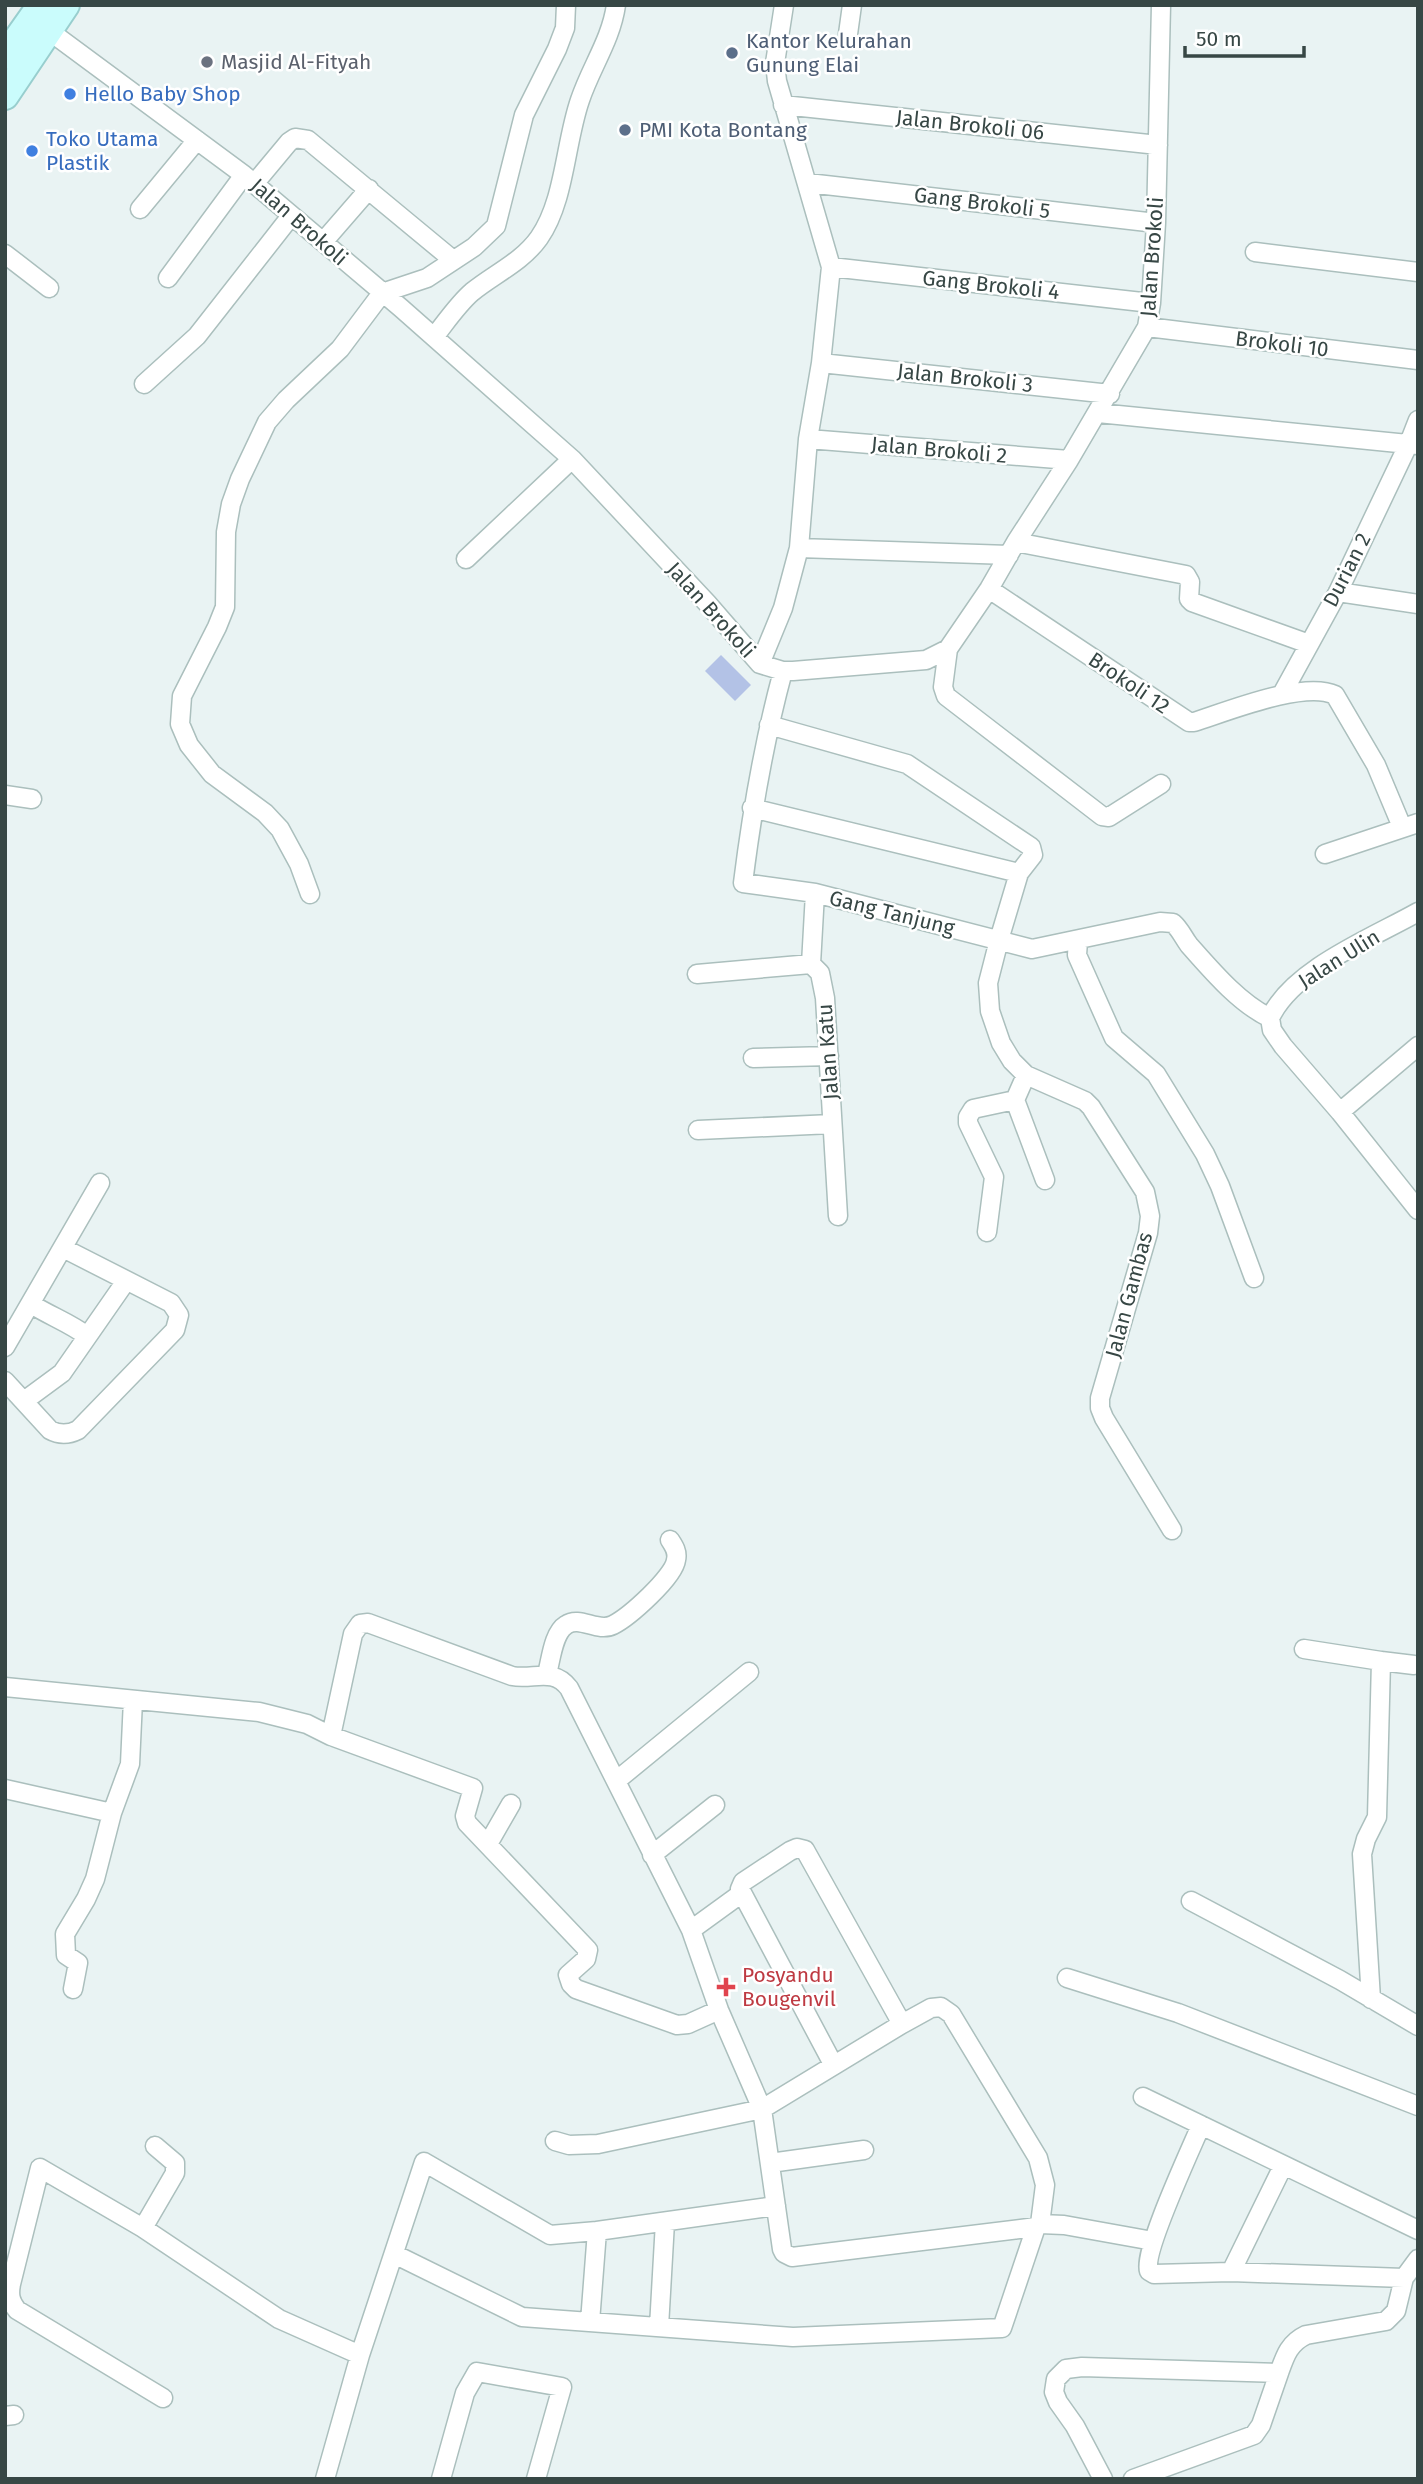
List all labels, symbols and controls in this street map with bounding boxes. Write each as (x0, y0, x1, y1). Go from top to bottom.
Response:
scale bar (1185, 14, 1304, 58)
text: 50 m (1196, 26, 1242, 52)
place label: Kantor Kelurahan Gunung Elai (746, 28, 912, 78)
marker: Kantor Kelurahan Gunung Elai (724, 45, 740, 61)
place label: Masjid Al-Fityah (221, 49, 371, 75)
marker: Masjid Al-Fityah (199, 54, 215, 70)
place label: Hello Baby Shop (84, 81, 241, 107)
marker: Hello Baby Shop (62, 86, 78, 102)
street label: Jalan Brokoli 06 (895, 104, 1045, 146)
place label: PMI Kota Bontang (639, 117, 807, 143)
marker: PMI Kota Bontang (617, 122, 633, 138)
place label: Toko Utama Plastik (46, 126, 159, 176)
marker: Toko Utama Plastik (24, 143, 40, 159)
street label: Jalan Brokoli (245, 173, 353, 271)
street label: Gang Brokoli 5 (912, 182, 1052, 224)
street label: Jalan Brokoli (1135, 196, 1169, 318)
street label: Gang Brokoli 4 (921, 265, 1061, 305)
street label: Brokoli 10 (1234, 325, 1330, 363)
street label: Jalan Brokoli 3 (896, 358, 1034, 398)
street label: Jalan Brokoli 2 (870, 431, 1008, 469)
street label: Durian 2 (1317, 529, 1377, 611)
street label: Jalan Brokoli (661, 557, 761, 663)
street label: Brokoli 12 (1083, 646, 1175, 720)
street label: Gang Tanjung (827, 885, 957, 941)
street label: Jalan Ulin (1293, 924, 1385, 994)
street label: Jalan Katu (812, 1003, 844, 1101)
street label: Jalan Gambas (1100, 1229, 1158, 1361)
place label: Posyandu Bougenvil (742, 1962, 836, 2012)
marker: Posyandu Bougenvil (716, 1977, 736, 1997)

